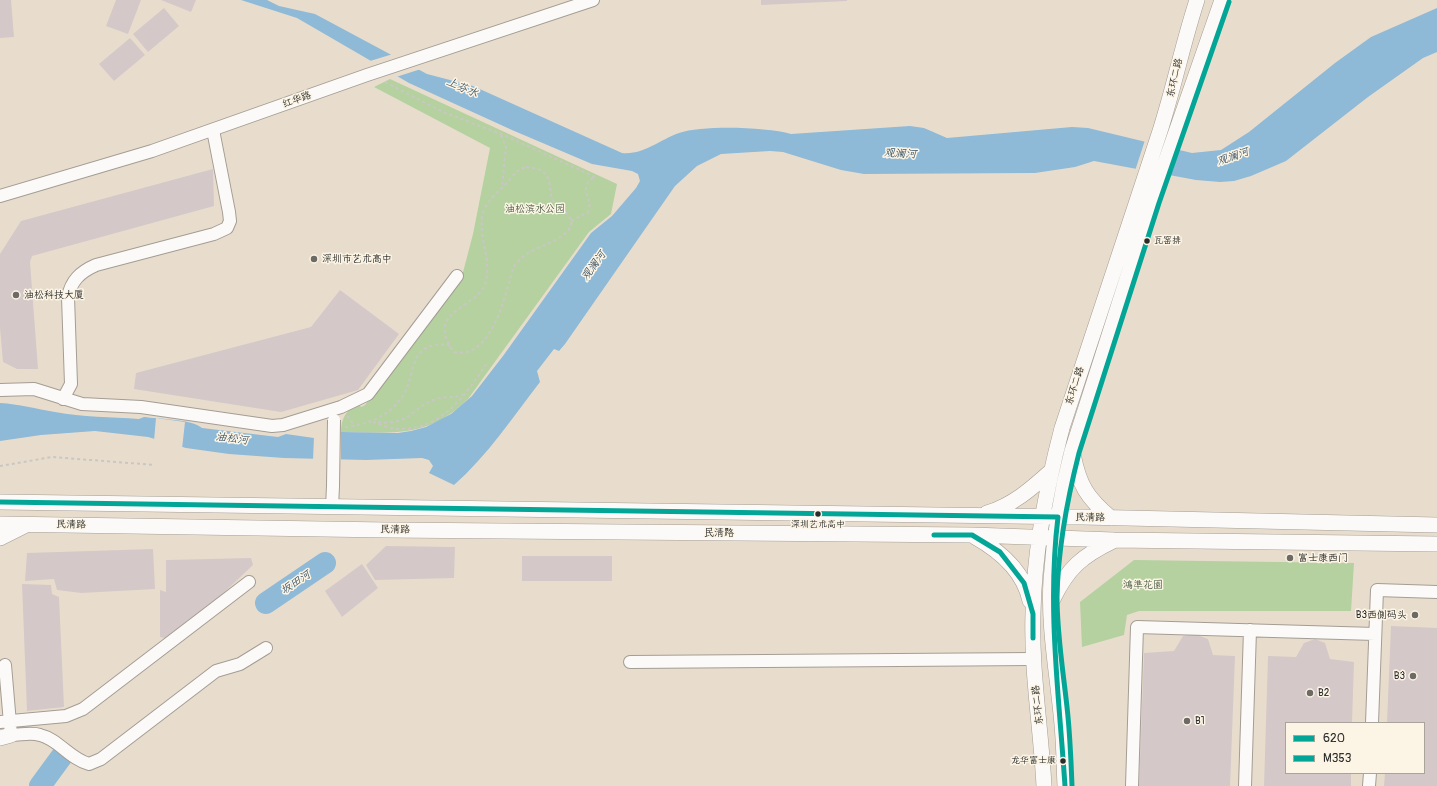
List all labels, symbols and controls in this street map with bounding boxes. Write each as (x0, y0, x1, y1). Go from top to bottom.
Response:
street label: 东环二路 (1165, 57, 1185, 99)
water label: 上芬水 (444, 75, 480, 101)
street label: 红华路 (281, 89, 313, 111)
water label: 观澜河 (1215, 145, 1251, 169)
water label: 观澜河 (883, 147, 917, 161)
park label: 油松滨水公园 (505, 203, 565, 215)
marker: 瓦窑排 (1142, 236, 1152, 246)
place label: 瓦窑排 (1154, 236, 1181, 246)
water label: 观澜河 (579, 249, 609, 283)
place label: 深圳市艺术高中 (322, 253, 392, 265)
marker: 深圳市艺术高中 (309, 254, 319, 264)
place label: 油松科技大厦 (24, 289, 84, 301)
marker: 油松科技大厦 (11, 290, 21, 300)
street label: 东环二路 (1063, 365, 1087, 407)
water label: 油松河 (215, 430, 249, 448)
marker: 深圳艺术高中 (813, 509, 823, 519)
street label: 民清路 (1075, 512, 1105, 524)
street label: 民清路 (56, 519, 86, 531)
place label: 深圳艺术高中 (791, 520, 845, 530)
street label: 民清路 (380, 524, 410, 536)
street label: 民清路 (704, 527, 734, 539)
place label: 富士康西门 (1298, 552, 1348, 564)
marker: 富士康西门 (1285, 553, 1295, 563)
water label: 坂田河 (279, 568, 313, 598)
park label: 鴻準花園 (1123, 579, 1163, 591)
place label: B3西側码头 (1356, 609, 1407, 621)
marker: B3西側码头 (1410, 610, 1420, 620)
place label: B3 (1394, 670, 1405, 682)
marker: B3 (1408, 671, 1418, 681)
street label: 东环二路 (1030, 684, 1046, 726)
place label: B2 (1318, 687, 1329, 699)
marker: B2 (1305, 688, 1315, 698)
place label: B1 (1195, 715, 1205, 727)
marker: B1 (1182, 716, 1192, 726)
legend (1285, 722, 1425, 774)
text: 620 (1323, 731, 1345, 746)
text: M353 (1323, 751, 1352, 766)
place label: 龙华富士康 (1011, 756, 1056, 766)
marker: 龙华富士康 (1058, 756, 1068, 766)

